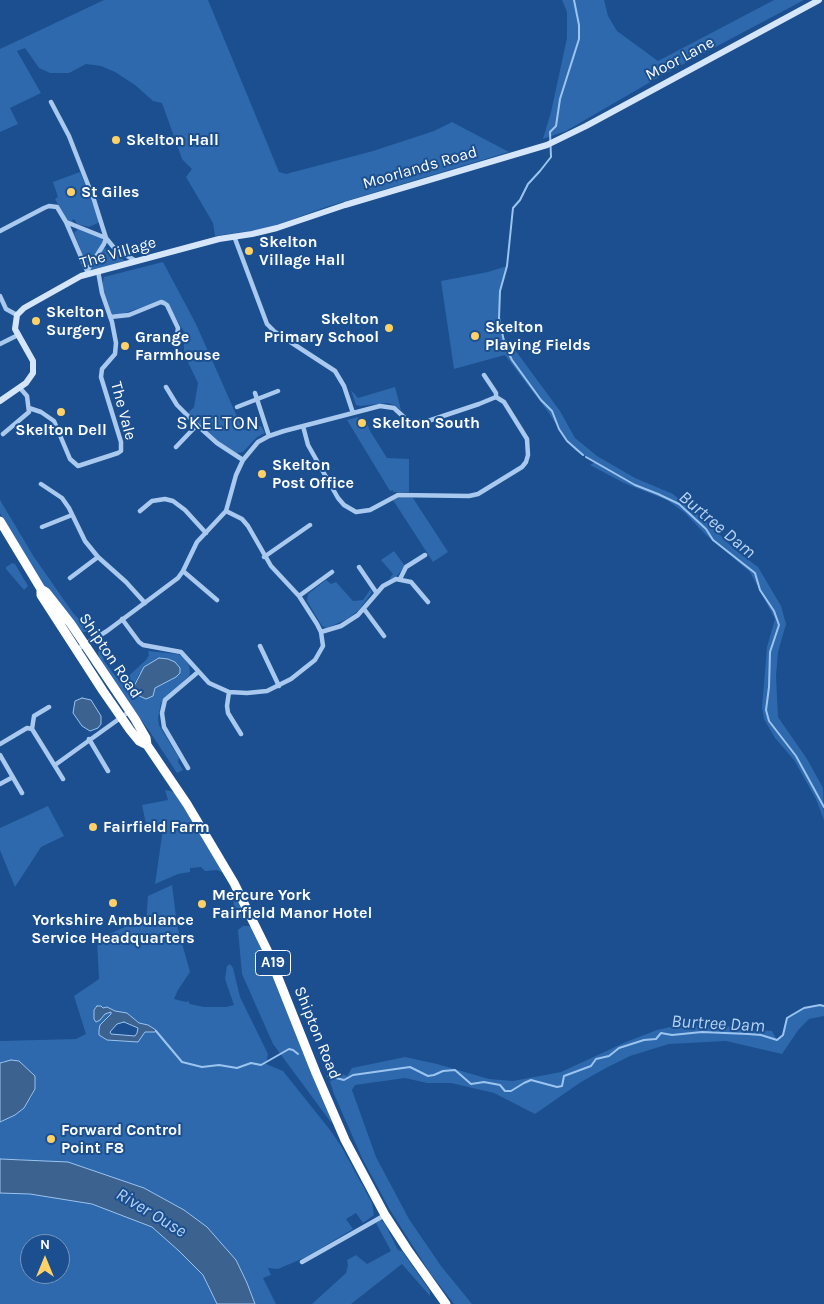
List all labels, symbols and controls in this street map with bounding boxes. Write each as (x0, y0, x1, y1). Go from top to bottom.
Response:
street label: Moor Lane (642, 33, 718, 85)
place label: Skelton Hall (126, 130, 219, 150)
marker: Skelton Hall (110, 134, 122, 146)
street label: Moorlands Road (361, 142, 479, 194)
place label: St Giles (81, 182, 139, 202)
marker: St Giles (65, 186, 77, 198)
place label: Skelton Village Hall (259, 232, 345, 270)
street label: The Village (78, 233, 158, 273)
marker: Skelton Village Hall (243, 245, 255, 257)
place label: Skelton Surgery (46, 302, 105, 340)
place label: Skelton Primary School (264, 309, 379, 347)
marker: Skelton Surgery (30, 315, 42, 327)
place label: Skelton Playing Fields (485, 317, 591, 355)
marker: Skelton Primary School (383, 322, 395, 334)
place label: Grange Farmhouse (135, 327, 220, 365)
marker: Skelton Playing Fields (469, 330, 481, 342)
marker: Grange Farmhouse (119, 340, 131, 352)
street label: The Vale (106, 380, 140, 442)
marker: Skelton Dell (55, 406, 67, 418)
district label: SKELTON (175, 413, 261, 435)
place label: Skelton South (372, 413, 480, 433)
marker: Skelton South (356, 417, 368, 429)
place label: Skelton Dell (15, 420, 107, 440)
place label: Skelton Post Office (272, 455, 354, 493)
marker: Skelton Post Office (256, 468, 268, 480)
water label: Burtree Dam (674, 487, 760, 563)
street label: Shipton Road (75, 610, 145, 702)
place label: Fairfield Farm (103, 817, 210, 837)
marker: Fairfield Farm (87, 821, 99, 833)
place label: Mercure York Fairfield Manor Hotel (212, 885, 372, 923)
marker: Yorkshire Ambulance Service Headquarters (107, 897, 119, 909)
marker: Mercure York Fairfield Manor Hotel (196, 898, 208, 910)
place label: Yorkshire Ambulance Service Headquarters (31, 910, 195, 948)
road number: A19 (256, 950, 290, 976)
street label: Shipton Road (290, 984, 344, 1082)
water label: Burtree Dam (671, 1011, 765, 1037)
place label: Forward Control Point F8 (61, 1120, 182, 1158)
marker: Forward Control Point F8 (45, 1133, 57, 1145)
water label: River Ouse (112, 1184, 190, 1242)
north arrow (20, 1234, 70, 1284)
text: N (40, 1236, 50, 1253)

